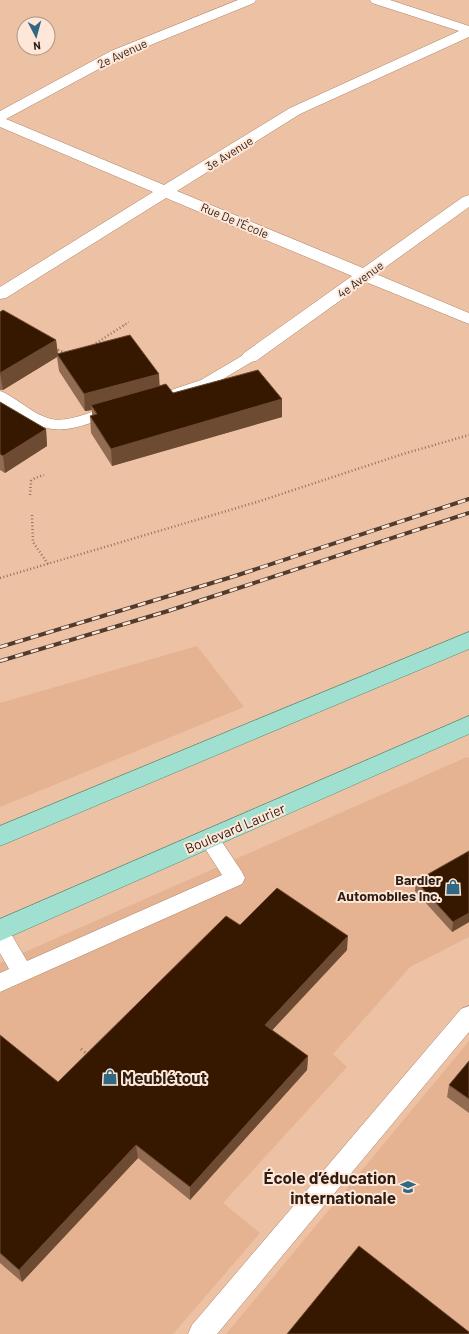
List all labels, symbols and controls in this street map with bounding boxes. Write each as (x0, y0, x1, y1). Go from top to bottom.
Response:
north arrow (16, 16, 56, 56)
street label: 2e Avenue (95, 35, 149, 71)
text: N (33, 40, 41, 53)
street label: 3e Avenue (203, 133, 255, 173)
street label: Rue De l'École (199, 199, 271, 241)
street label: 4e Avenue (334, 258, 386, 300)
street label: Boulevard Laurier (182, 799, 288, 857)
place label: Bardier Automobiles Inc. (337, 871, 442, 904)
shop icon: Bardier Automobiles Inc. (444, 878, 462, 896)
place label: Meublétout (122, 1067, 207, 1087)
shop icon: Meublétout (101, 1068, 119, 1086)
place label: École d’éducation internationale (264, 1167, 396, 1207)
school or university icon: École d’éducation internationale (399, 1178, 417, 1196)

